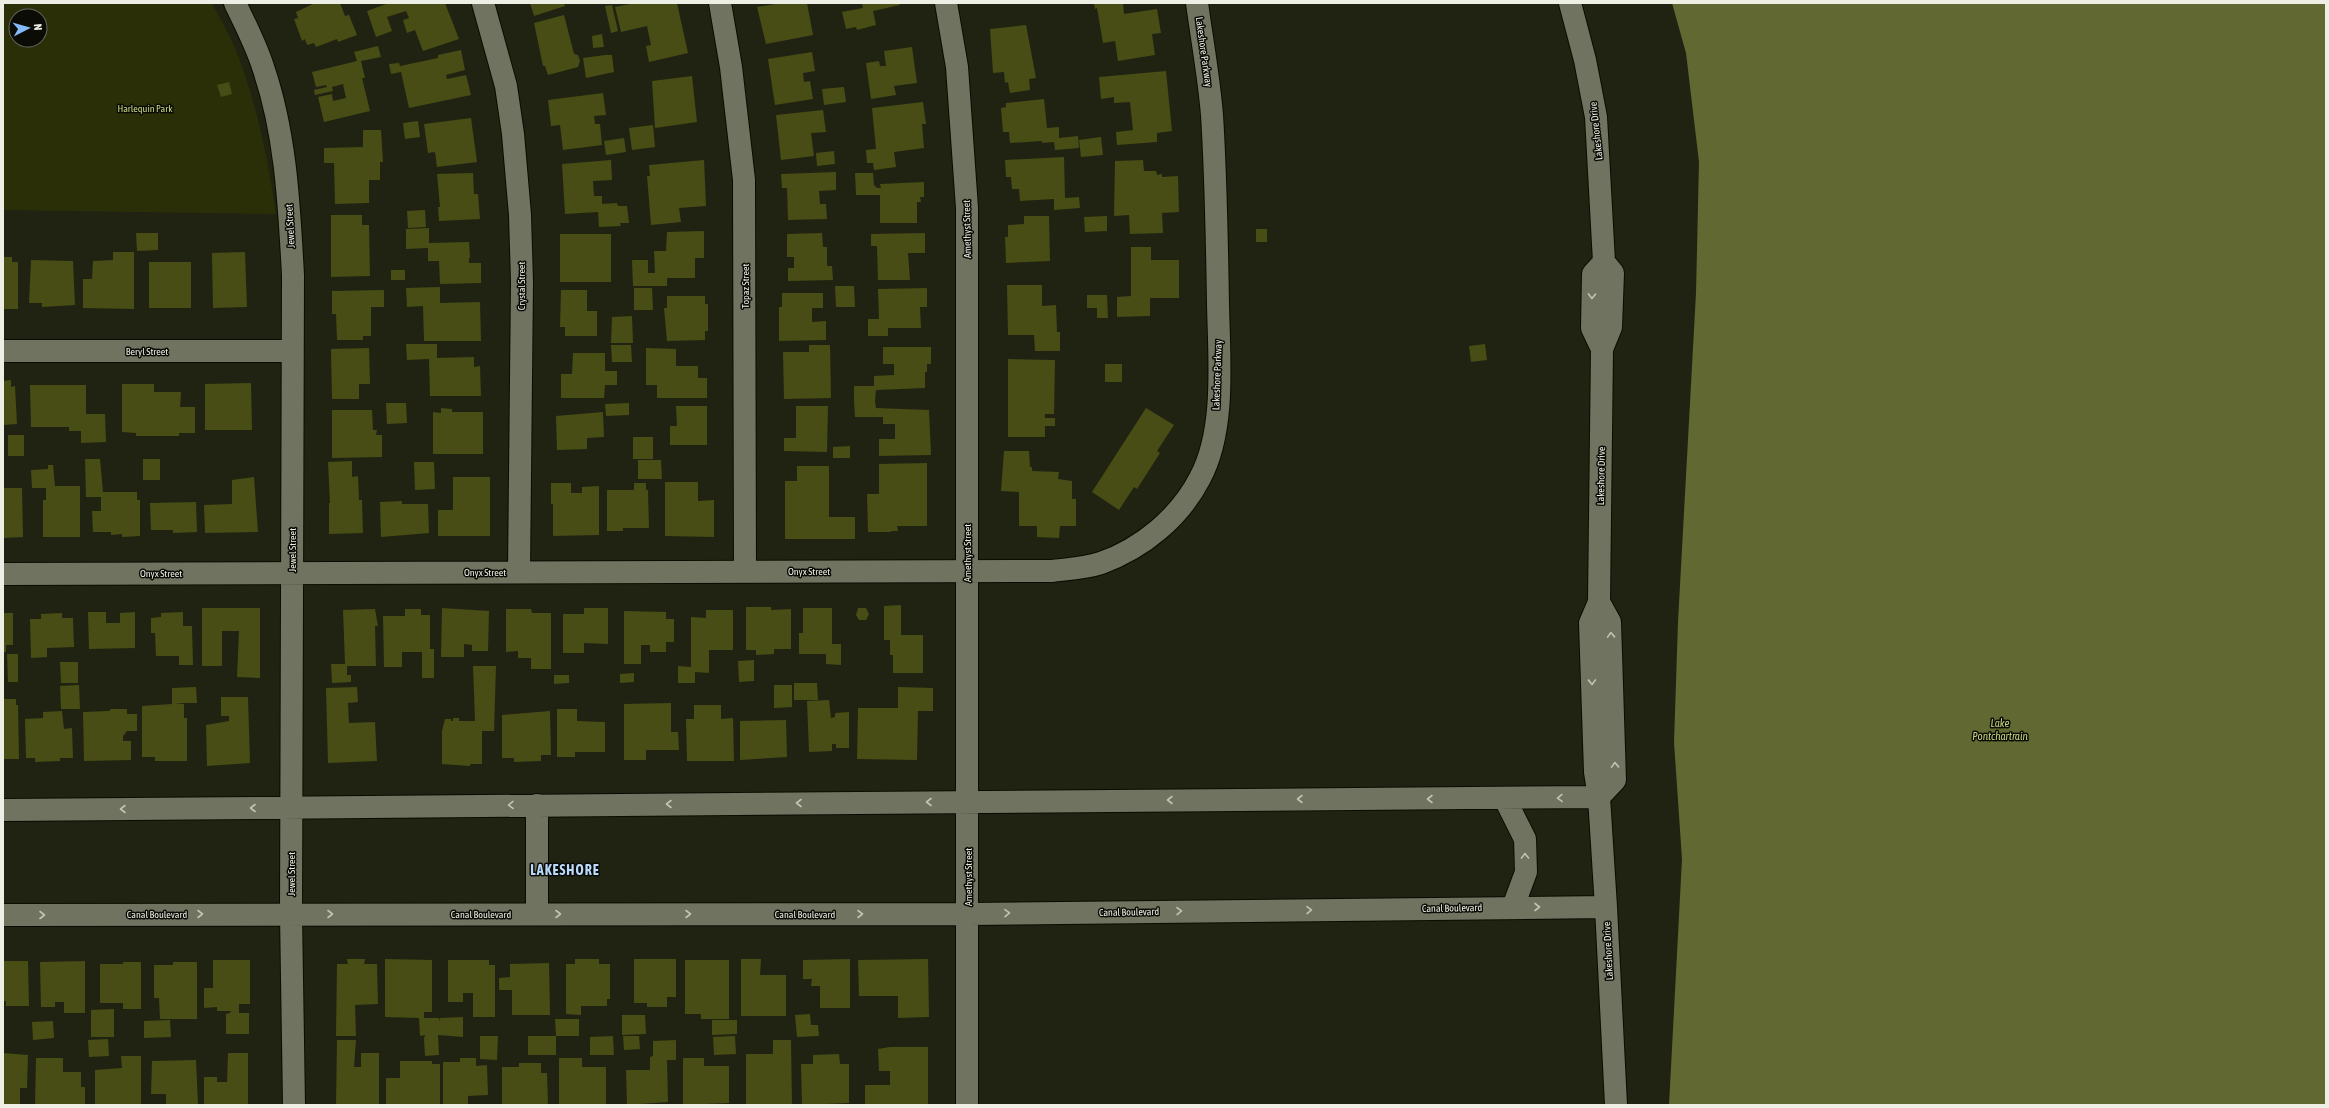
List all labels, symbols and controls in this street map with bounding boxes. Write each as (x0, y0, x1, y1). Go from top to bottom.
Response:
north arrow (8, 8, 48, 48)
street label: Lakeshore Parkway (1194, 16, 1214, 88)
text: N (32, 23, 44, 31)
street label: Lakeshore Drive (1587, 101, 1605, 161)
park label: Harlequin Park (117, 103, 173, 114)
street label: Amethyst Street (961, 200, 973, 258)
street label: Jewel Street (283, 204, 297, 248)
street label: Crystal Street (516, 262, 527, 310)
street label: Topaz Street (740, 263, 751, 308)
one-way arrow (1588, 293, 1596, 299)
street label: Lakeshore Parkway (1210, 340, 1224, 410)
street label: Beryl Street (126, 346, 168, 357)
street label: Lakeshore Drive (1595, 446, 1607, 505)
street label: Amethyst Street (962, 524, 973, 582)
street label: Jewel Street (287, 528, 298, 572)
street label: Onyx Street (788, 566, 830, 577)
street label: Onyx Street (464, 567, 506, 578)
street label: Onyx Street (140, 568, 182, 579)
one-way arrow (1606, 632, 1615, 638)
one-way arrow (1588, 679, 1596, 685)
water label: Lake Pontchartrain (1972, 717, 2028, 742)
one-way arrow (1611, 762, 1619, 768)
one-way arrow (1557, 794, 1563, 802)
one-way arrow (1297, 795, 1303, 803)
one-way arrow (1427, 795, 1433, 803)
one-way arrow (1167, 796, 1173, 804)
one-way arrow (926, 798, 932, 806)
one-way arrow (796, 799, 802, 807)
one-way arrow (666, 800, 672, 808)
one-way arrow (508, 801, 514, 809)
one-way arrow (250, 804, 256, 812)
one-way arrow (120, 805, 126, 813)
street label: Amethyst Street (963, 848, 974, 906)
street label: Jewel Street (286, 852, 297, 896)
one-way arrow (1521, 853, 1530, 859)
district label: LAKESHORE (530, 862, 600, 878)
street label: Canal Boulevard (1422, 902, 1482, 914)
one-way arrow (1534, 903, 1540, 911)
street label: Canal Boulevard (1099, 906, 1159, 918)
one-way arrow (1306, 906, 1312, 914)
one-way arrow (1176, 907, 1182, 915)
street label: Canal Boulevard (127, 909, 187, 920)
street label: Canal Boulevard (451, 909, 511, 920)
street label: Canal Boulevard (775, 909, 835, 920)
one-way arrow (1004, 909, 1010, 917)
one-way arrow (197, 910, 203, 918)
one-way arrow (327, 910, 333, 918)
one-way arrow (555, 910, 561, 918)
one-way arrow (685, 910, 691, 918)
one-way arrow (857, 910, 863, 918)
one-way arrow (39, 911, 45, 919)
street label: Lakeshore Drive (1601, 921, 1615, 981)

